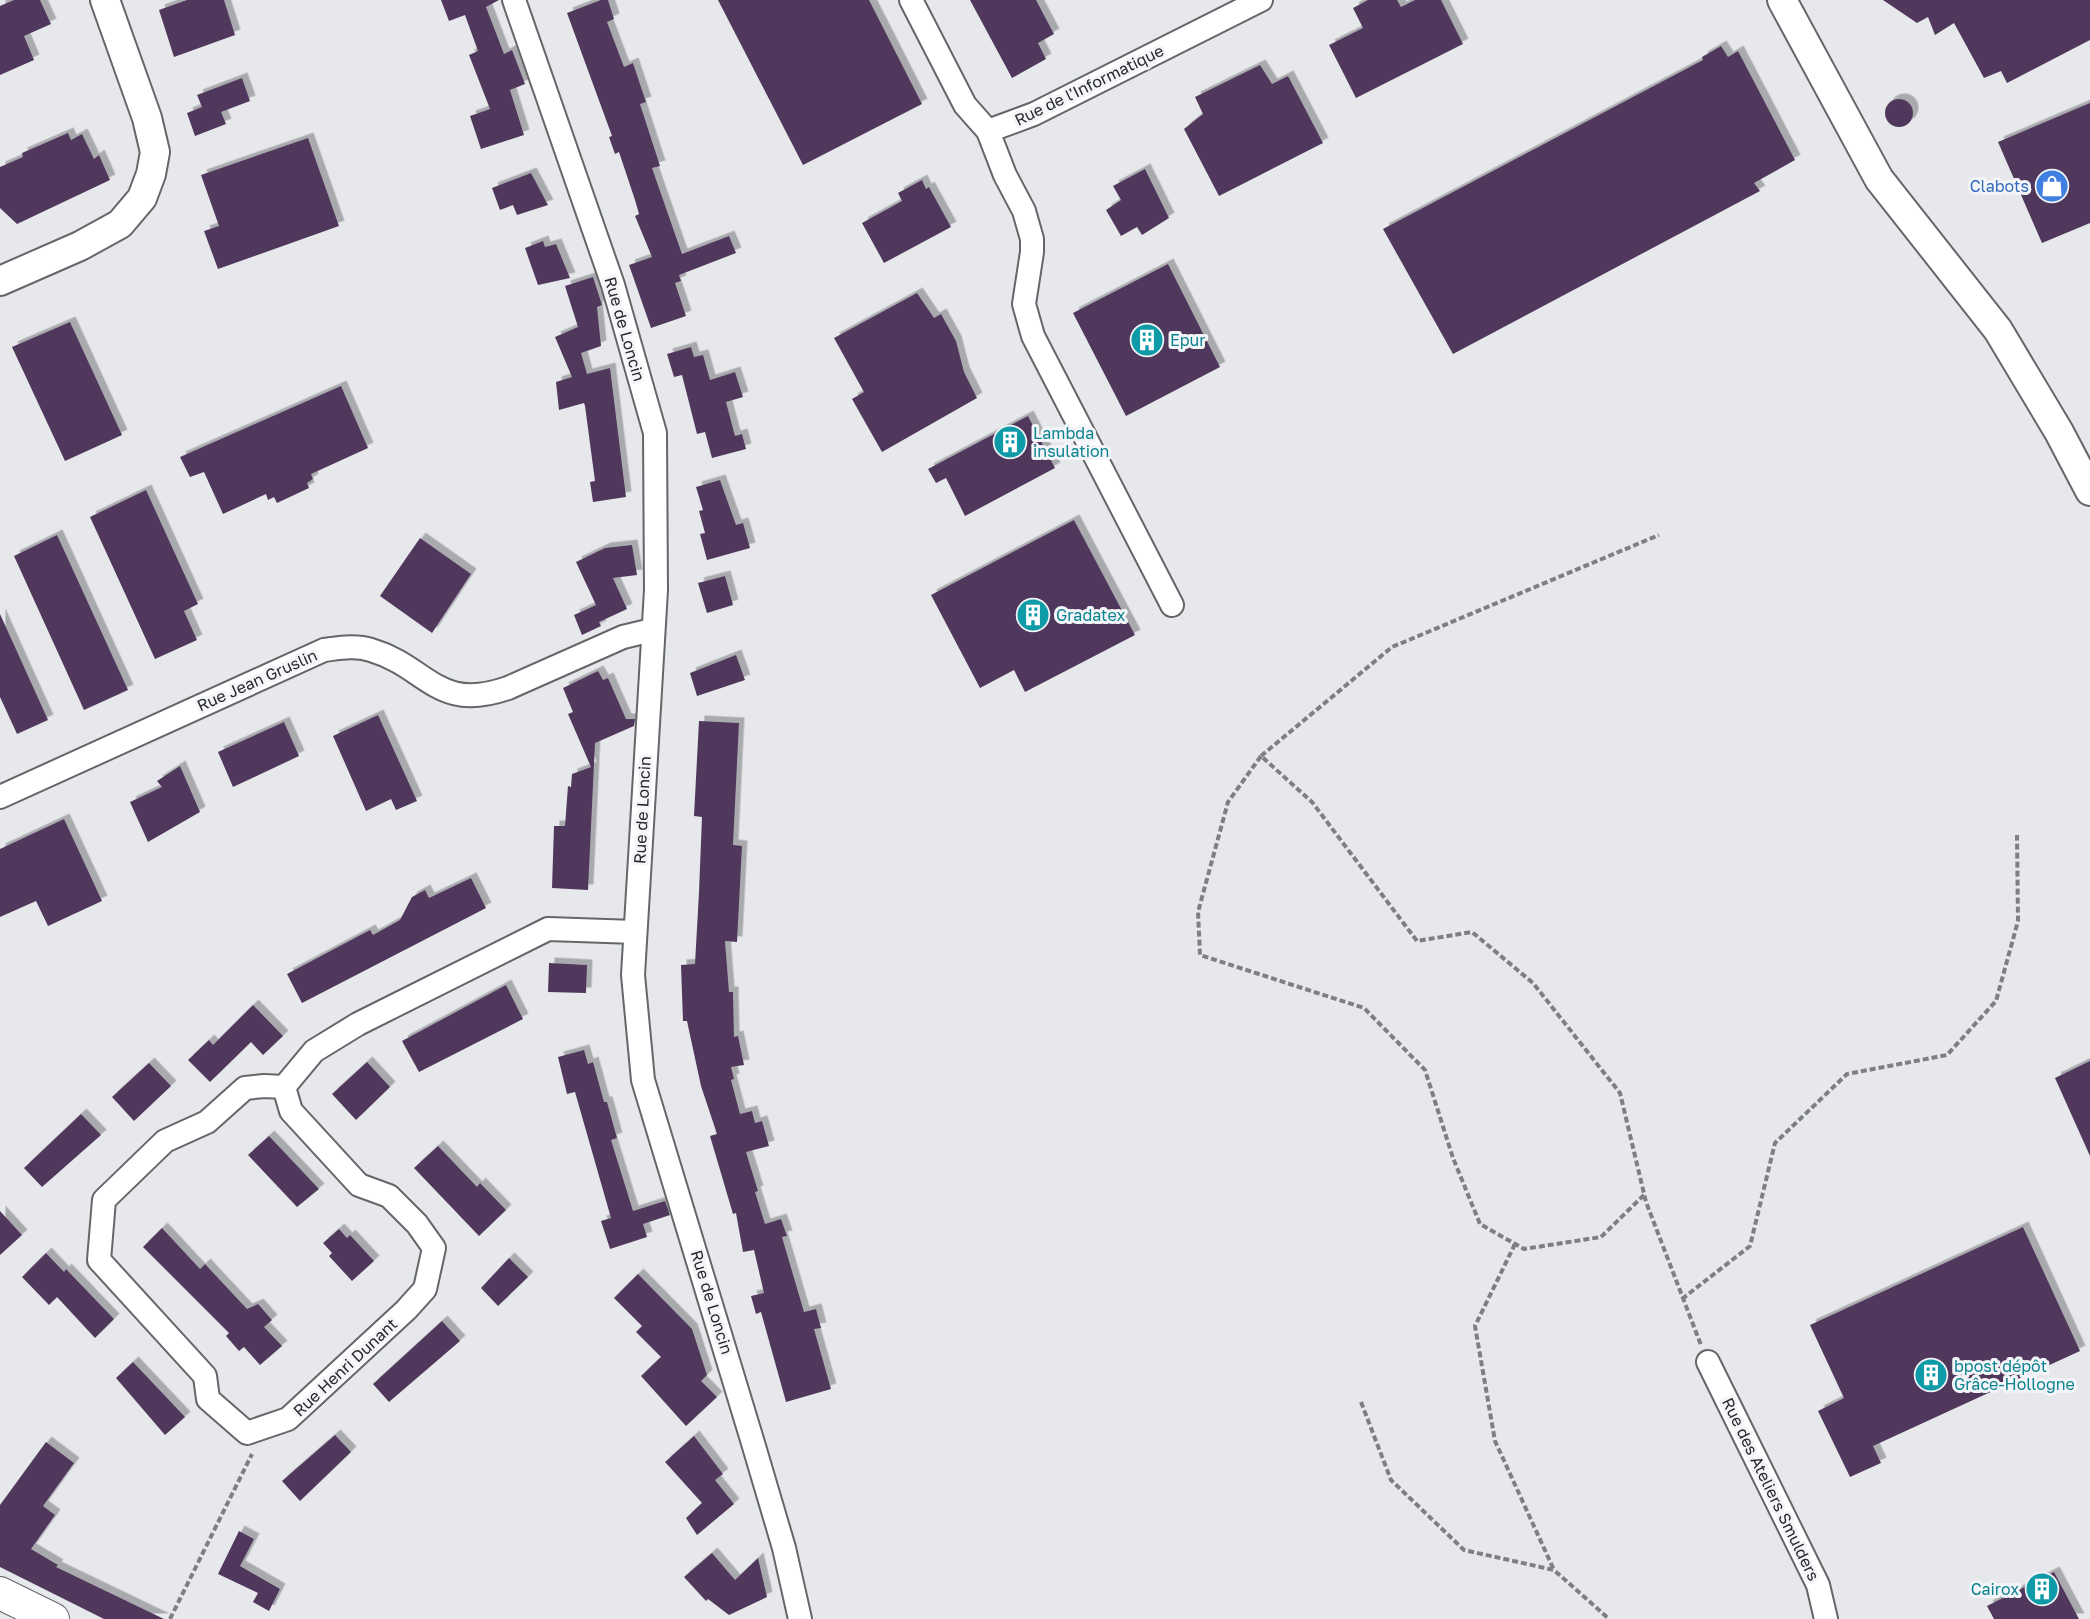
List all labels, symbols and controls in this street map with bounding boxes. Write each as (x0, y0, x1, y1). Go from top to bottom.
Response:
street label: Rue de l'Informatique (1011, 40, 1167, 130)
shop icon: Clabots (2034, 168, 2070, 204)
place label: Clabots (1970, 176, 2029, 196)
street label: Rue de Loncin (601, 274, 649, 384)
building icon: Epur (1129, 322, 1165, 358)
place label: Epur (1170, 330, 1206, 350)
place label: Lambda insulation (1033, 423, 1109, 461)
building icon: Lambda insulation (992, 424, 1028, 460)
building icon: Gradatex (1015, 597, 1051, 633)
place label: Gradatex (1056, 605, 1125, 625)
street label: Rue Jean Gruslin (194, 645, 320, 715)
street label: Rue de Loncin (629, 756, 655, 864)
street label: Rue de Loncin (687, 1247, 737, 1357)
street label: Rue Henri Dunant (289, 1314, 401, 1420)
place label: bpost dépôt Grâce-Hollogne (1954, 1356, 2075, 1394)
building icon: bpost dépôt Grâce-Hollogne (1913, 1357, 1949, 1393)
street label: Rue des Ateliers Smulders (1718, 1394, 1824, 1584)
building icon: Cairox (2024, 1571, 2060, 1607)
place label: Cairox (1971, 1579, 2019, 1599)

